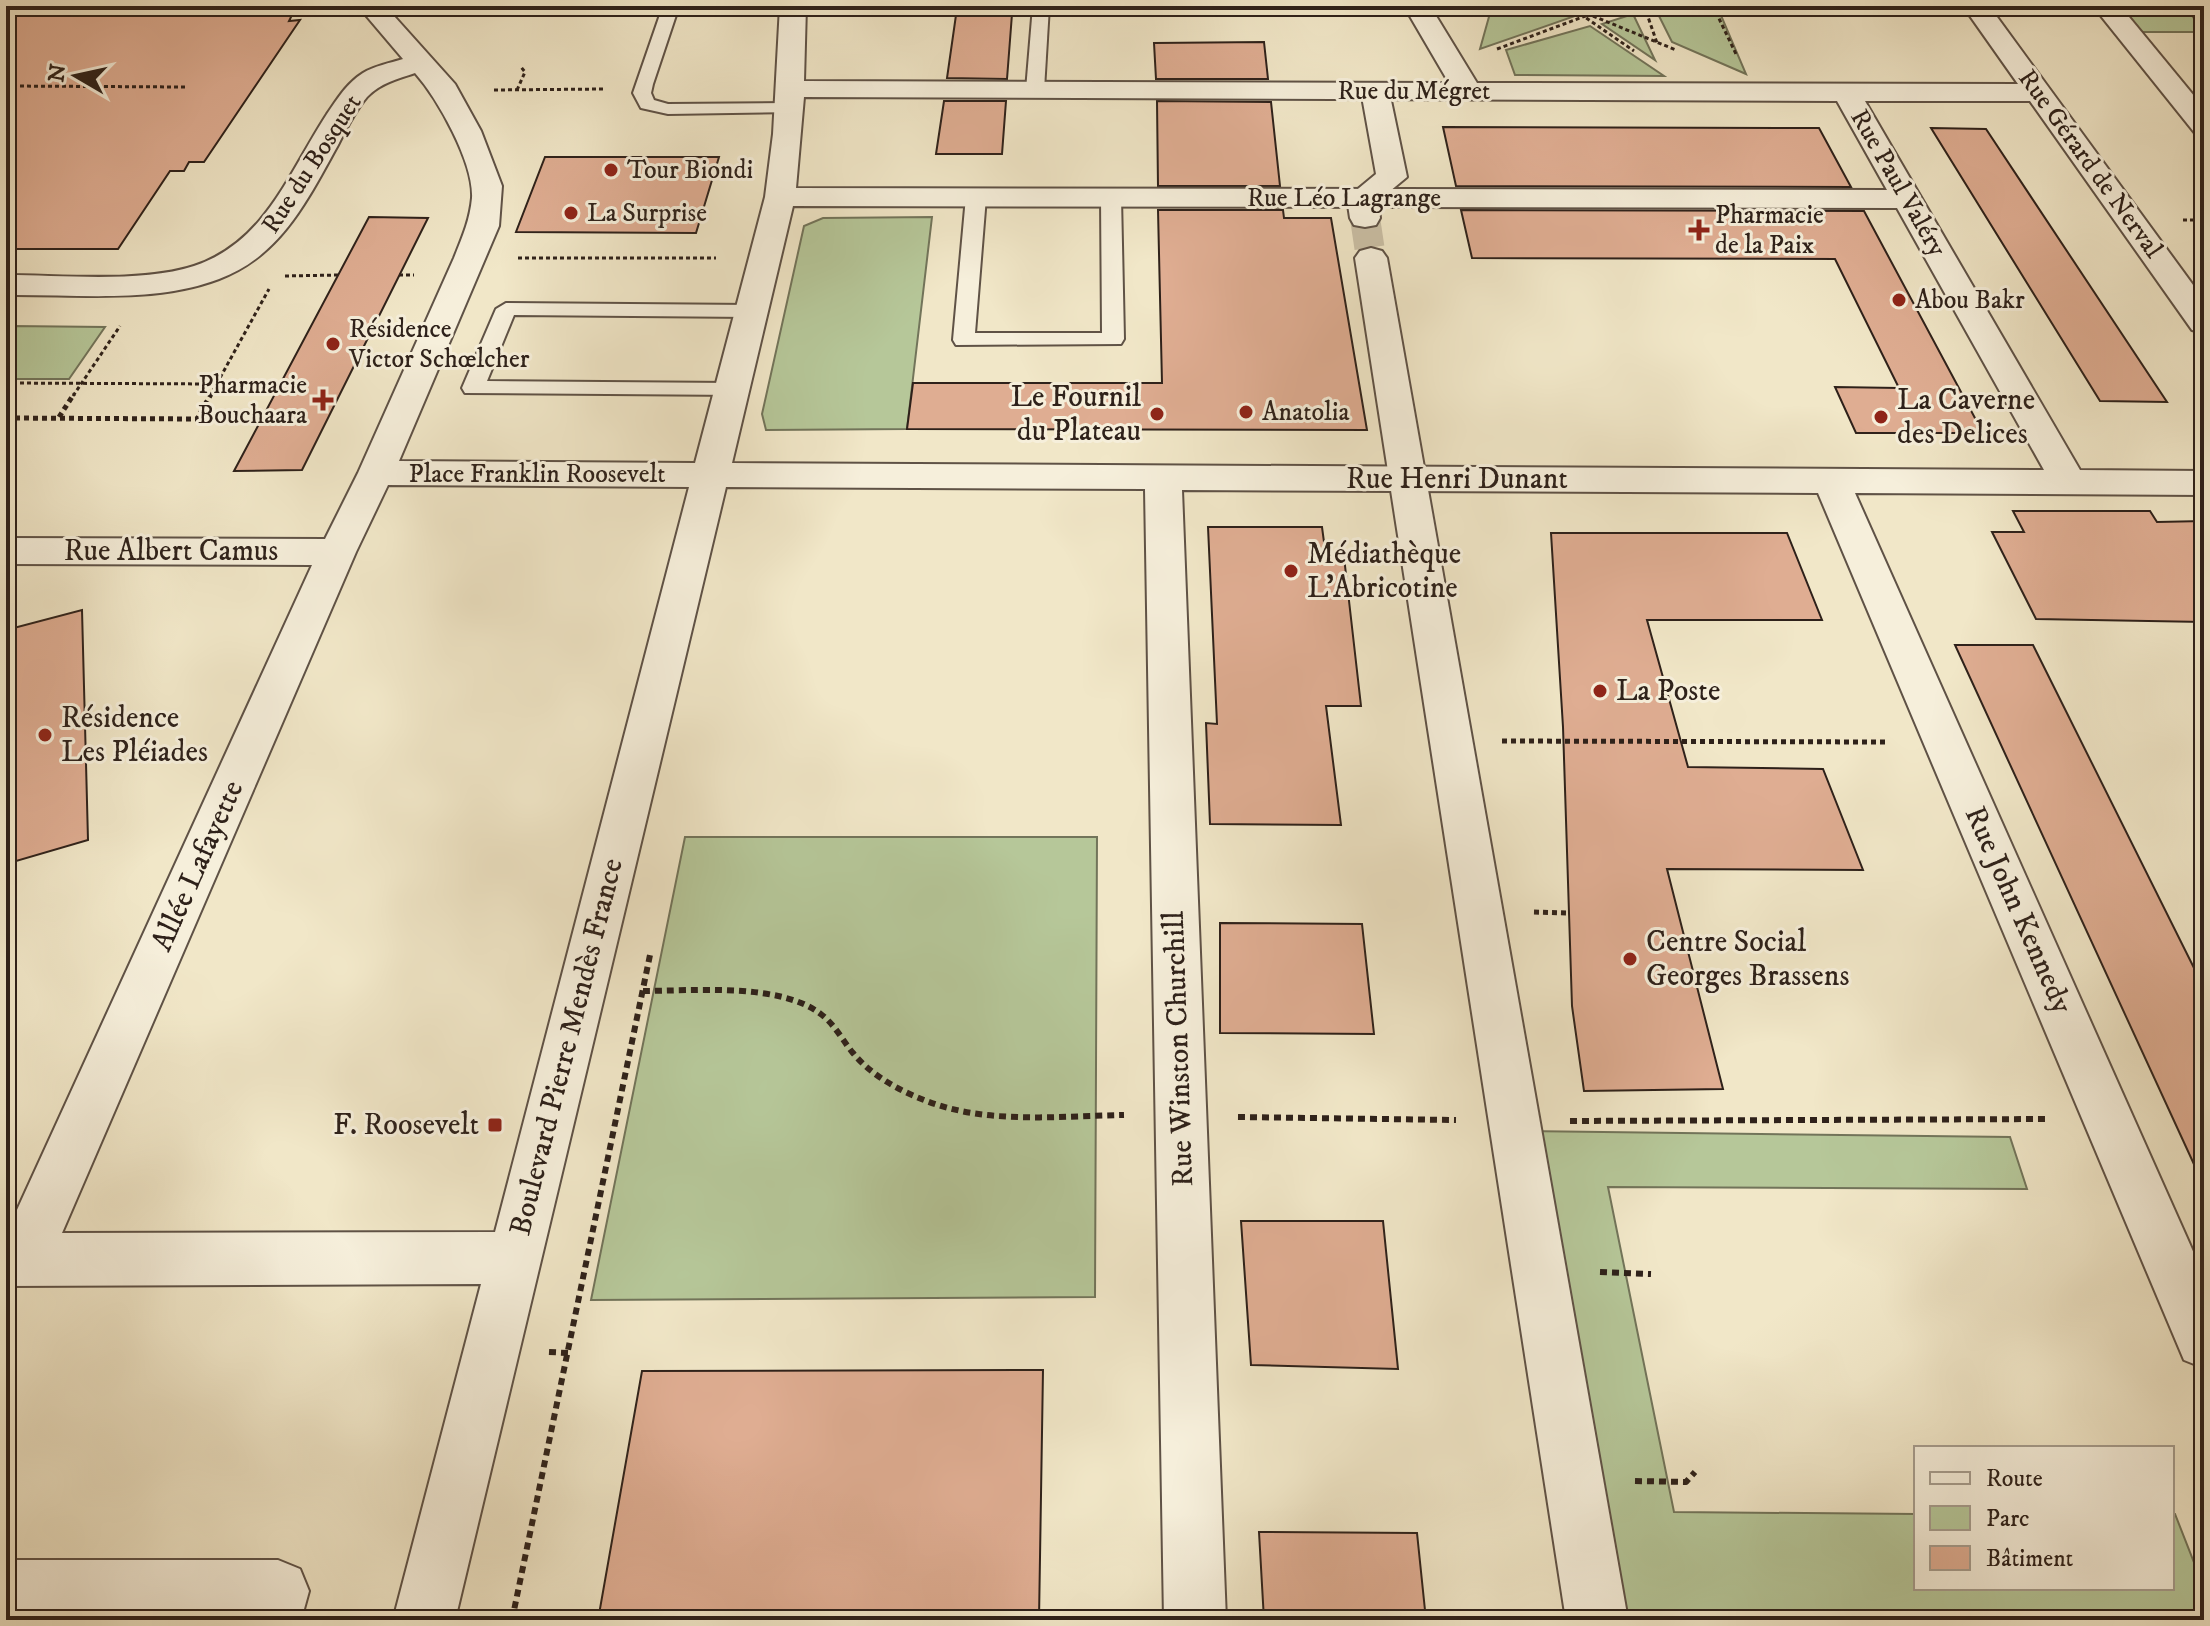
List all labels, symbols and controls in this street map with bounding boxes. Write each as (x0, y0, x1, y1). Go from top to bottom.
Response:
north arrow (36, 36, 116, 116)
text: N (43, 62, 72, 84)
street label: Rue Gérard de Nerval (2010, 63, 2170, 265)
street label: Rue du Mégret (1338, 75, 1490, 108)
street label: Rue du Bosquet (255, 88, 369, 240)
street label: Rue Paul Valéry (1843, 103, 1954, 263)
place label: Tour Biondi (627, 154, 753, 187)
marker: Tour Biondi (602, 161, 620, 179)
street label: Rue Léo Lagrange (1247, 182, 1441, 215)
place label: La Surprise (587, 197, 707, 230)
place label: Pharmacie de la Paix (1715, 199, 1824, 262)
marker: La Surprise (562, 204, 580, 222)
marker: Pharmacie de la Paix (1690, 221, 1708, 239)
place label: Abou Bakr (1915, 284, 2025, 317)
marker: Abou Bakr (1890, 291, 1908, 309)
place label: Résidence Victor Schœlcher (348, 313, 530, 376)
marker: Résidence Victor Schœlcher (324, 335, 342, 353)
place label: Pharmacie Bouchaara (198, 369, 307, 432)
place label: Le Fournil du Plateau (1010, 379, 1141, 450)
place label: La Caverne des Delices (1897, 382, 2035, 453)
marker: Pharmacie Bouchaara (314, 391, 332, 409)
place label: Anatolia (1262, 396, 1350, 429)
marker: Anatolia (1237, 403, 1255, 421)
marker: Le Fournil du Plateau (1148, 405, 1166, 423)
marker: La Caverne des Delices (1872, 408, 1890, 426)
street label: Place Franklin Roosevelt (409, 458, 665, 491)
street label: Rue Henri Dunant (1346, 461, 1568, 498)
street label: Rue Albert Camus (64, 533, 278, 570)
place label: Médiathèque L'Abricotine (1307, 536, 1461, 607)
marker: Médiathèque L'Abricotine (1282, 562, 1300, 580)
place label: La Poste (1616, 673, 1720, 710)
marker: La Poste (1591, 682, 1609, 700)
place label: Résidence Les Pléiades (61, 700, 208, 771)
marker: Résidence Les Pléiades (36, 726, 54, 744)
street label: Allée Lafayette (144, 775, 252, 957)
street label: Rue John Kennedy (1956, 801, 2081, 1020)
street label: Boulevard Pierre Mendès France (502, 855, 632, 1239)
street label: Rue Winston Churchill (1156, 910, 1202, 1188)
place label: Centre Social Georges Brassens (1646, 924, 1849, 995)
marker: Centre Social Georges Brassens (1621, 950, 1639, 968)
place label: F. Roosevelt (333, 1107, 479, 1144)
marker: F. Roosevelt (486, 1116, 504, 1134)
legend (1914, 1446, 2174, 1590)
text: Route (1986, 1464, 2043, 1494)
text: Parc (1986, 1504, 2029, 1534)
text: Bâtiment (1986, 1544, 2074, 1574)

